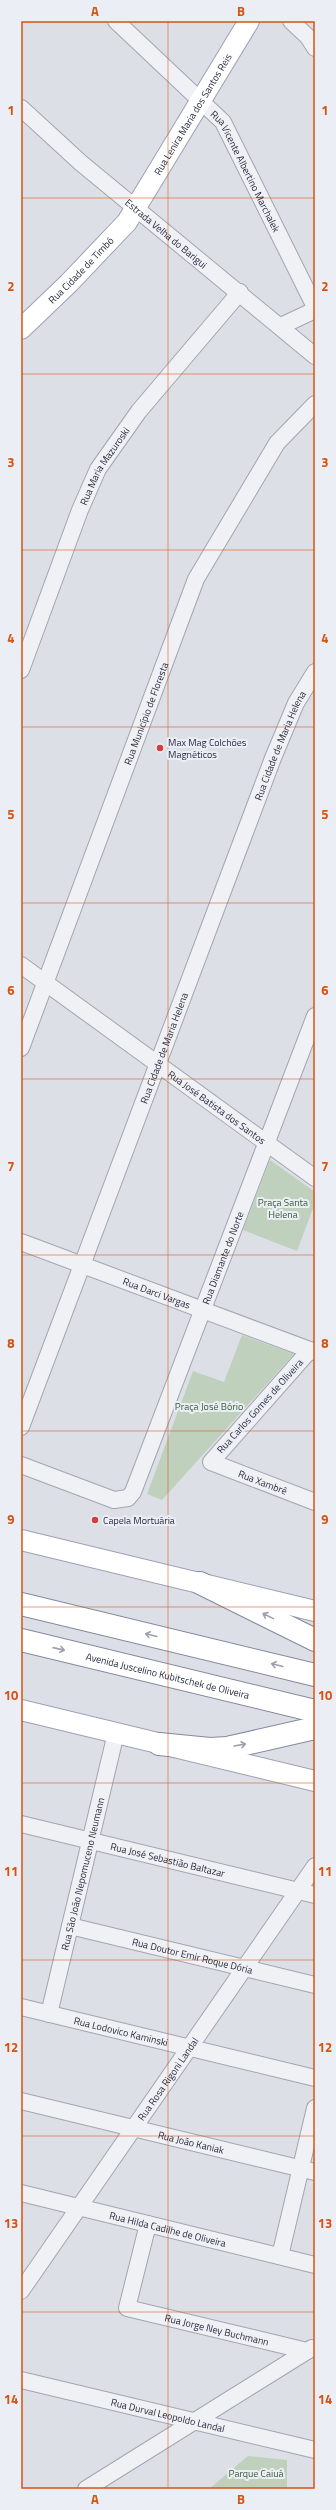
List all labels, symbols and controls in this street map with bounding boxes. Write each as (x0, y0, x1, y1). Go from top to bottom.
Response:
text: A (91, 1, 99, 21)
text: B (237, 1, 245, 21)
street label: Rua Lenira Maria dos Santos Reis (150, 50, 235, 178)
text: 1 (7, 100, 15, 120)
text: 1 (321, 100, 329, 120)
street label: Rua Vicente Albertino Marchalek (207, 107, 284, 235)
street label: Estrada Velha do Barigui (122, 195, 211, 272)
street label: Rua Cidade de Timbó (45, 233, 117, 307)
text: 2 (7, 276, 15, 296)
text: 2 (321, 276, 329, 296)
street label: Rua Maria Mazuroski (76, 424, 133, 507)
text: 3 (7, 452, 15, 472)
text: 3 (321, 452, 329, 472)
text: 4 (7, 628, 15, 648)
text: 4 (321, 628, 329, 648)
street label: Rua Município de Floresta (120, 660, 172, 767)
street label: Rua Cidade de Maria Helena (250, 688, 309, 802)
place label: Max Mag Colchões Magnéticos (168, 735, 247, 762)
marker: Max Mag Colchões Magnéticos (155, 743, 165, 753)
text: 5 (7, 804, 15, 824)
text: 5 (321, 804, 329, 824)
text: 6 (7, 980, 15, 1000)
text: 6 (321, 980, 329, 1000)
street label: Rua Cidade de Maria Helena (136, 990, 192, 1106)
street label: Rua José Batista dos Santos (165, 1066, 269, 1148)
text: 7 (7, 1156, 15, 1176)
text: 7 (321, 1156, 329, 1176)
park label: Praça Santa Helena (258, 1195, 308, 1222)
street label: Rua Diamante do Norte (198, 1209, 247, 1307)
street label: Rua Darci Vargas (121, 1273, 193, 1312)
text: 8 (7, 1333, 15, 1353)
text: 8 (321, 1333, 329, 1353)
street label: Rua Carlos Gomes de Oliveira (213, 1355, 307, 1457)
park label: Praça José Bório (175, 1399, 243, 1414)
street label: Rua Xambrê (236, 1466, 289, 1498)
text: 9 (7, 1509, 15, 1529)
text: 9 (321, 1509, 329, 1529)
place label: Capela Mortuária (103, 1513, 175, 1528)
marker: Capela Mortuária (90, 1515, 100, 1525)
one-way arrow (262, 1612, 274, 1619)
one-way arrow (145, 1631, 158, 1638)
one-way arrow (52, 1646, 65, 1654)
street label: Avenida Juscelino Kubitschek de Oliveira (84, 1648, 251, 1702)
one-way arrow (271, 1661, 284, 1669)
text: 10 (4, 1685, 18, 1705)
text: 10 (318, 1685, 332, 1705)
one-way arrow (233, 1741, 246, 1749)
street label: Rua São João Nepomuceno Neumann (57, 1796, 108, 1952)
street label: Rua José Sebastião Baltazar (109, 1838, 227, 1881)
text: 11 (4, 1861, 18, 1881)
text: 11 (318, 1861, 332, 1881)
street label: Rua Doutor Emir Roque Dória (131, 1934, 254, 1977)
street label: Rua Lodovico Kaminski (73, 2013, 170, 2050)
street label: Rua Rosa Rigoni Landal (134, 2034, 202, 2124)
text: 12 (4, 2037, 18, 2057)
text: 12 (318, 2037, 332, 2057)
street label: Rua João Kaniak (157, 2127, 226, 2157)
street label: Rua Hilda Cadilhe de Oliveira (108, 2207, 228, 2250)
text: 13 (4, 2213, 18, 2233)
text: 13 (318, 2213, 332, 2233)
street label: Rua Jorge Ney Buchmann (163, 2310, 271, 2349)
text: 14 (4, 2389, 18, 2409)
text: 14 (318, 2389, 332, 2409)
street label: Rua Durval Leopoldo Landal (109, 2394, 226, 2436)
park label: Parque Caiuá (229, 2466, 284, 2481)
text: A (91, 2489, 99, 2509)
text: B (237, 2489, 245, 2509)

